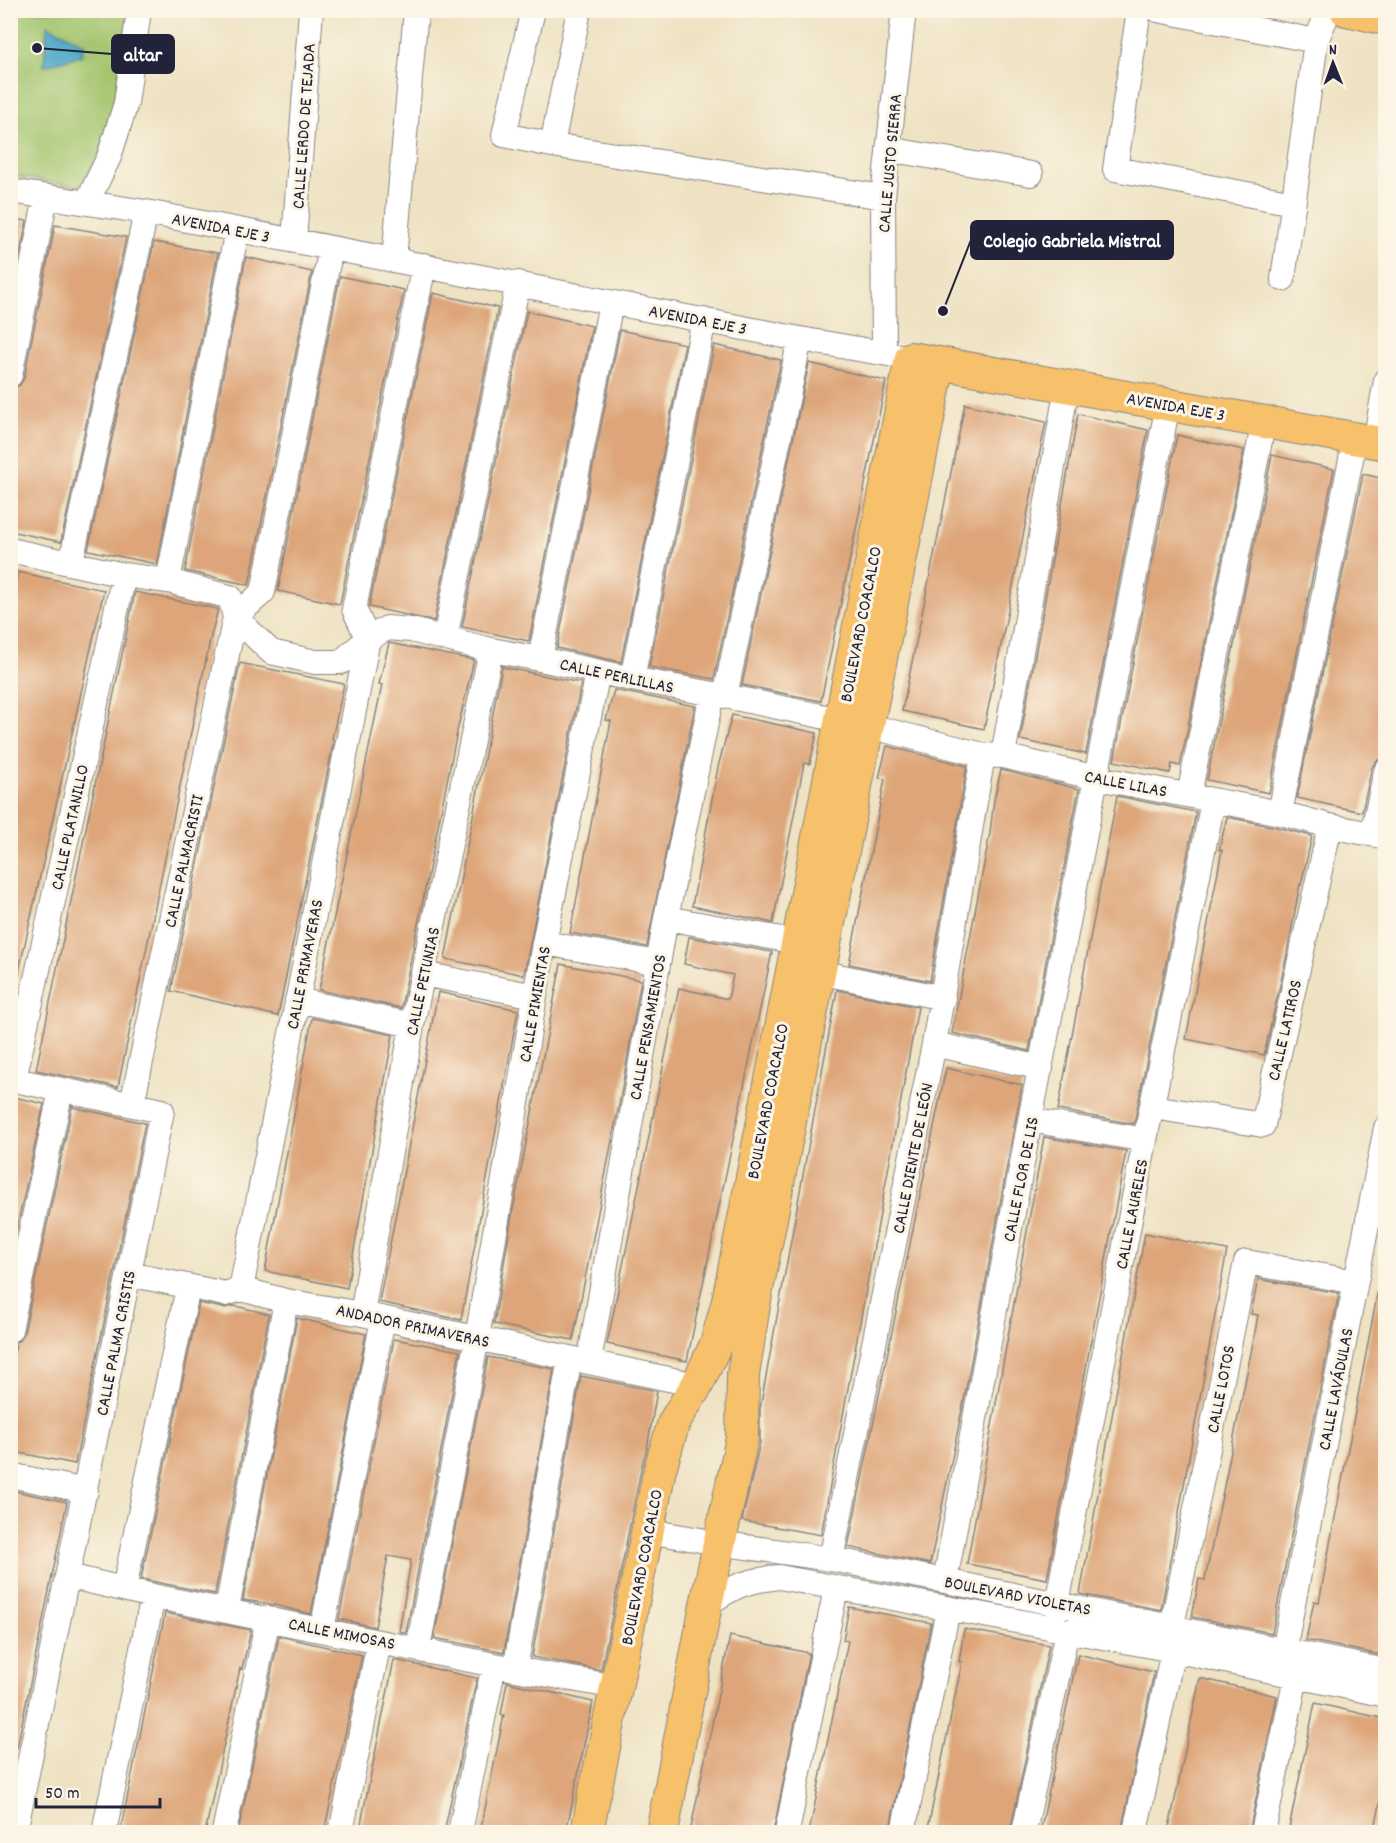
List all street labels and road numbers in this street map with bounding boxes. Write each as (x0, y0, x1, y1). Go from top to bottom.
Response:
street label: CALLE LERDO DE TEJADA (287, 42, 324, 210)
street label: CALLE JUSTO SIERRA (873, 92, 910, 234)
street label: AVENIDA EJE 3 (169, 208, 272, 251)
street label: AVENIDA EJE 3 (646, 300, 749, 343)
street label: AVENIDA EJE 3 (1124, 388, 1227, 429)
street label: BOULEVARD COACALCO (835, 544, 890, 704)
street label: CALLE PERLILLAS (557, 653, 676, 702)
street label: CALLE PLATANILLO (46, 762, 97, 893)
street label: CALLE LILAS (1082, 765, 1169, 806)
street label: CALLE PALMACRISTI (159, 792, 212, 930)
street label: CALLE PRIMAVERAS (282, 897, 331, 1032)
street label: CALLE PETUNIAS (401, 925, 448, 1038)
street label: CALLE PIMIENTAS (514, 944, 559, 1065)
street label: CALLE PENSAMIENTOS (624, 953, 675, 1102)
street label: CALLE LATIROS (1263, 978, 1310, 1083)
street label: BOULEVARD COACALCO (742, 1021, 797, 1181)
street label: CALLE DIENTE DE LEÓN (888, 1081, 941, 1236)
street label: CALLE FLOR DE LIS (998, 1115, 1047, 1244)
street label: CALLE LAURELES (1110, 1157, 1156, 1272)
street label: CALLE PALMA CRISTIS (91, 1269, 144, 1418)
street label: ANDADOR PRIMAVERAS (333, 1299, 492, 1356)
street label: CALLE LAVÁDULAS (1313, 1326, 1362, 1453)
street label: CALLE LOTOS (1202, 1343, 1243, 1435)
street label: BOULEVARD COACALCO (616, 1487, 671, 1647)
street label: BOULEVARD VIOLETAS (942, 1571, 1093, 1624)
street label: CALLE MIMOSAS (286, 1613, 397, 1658)

